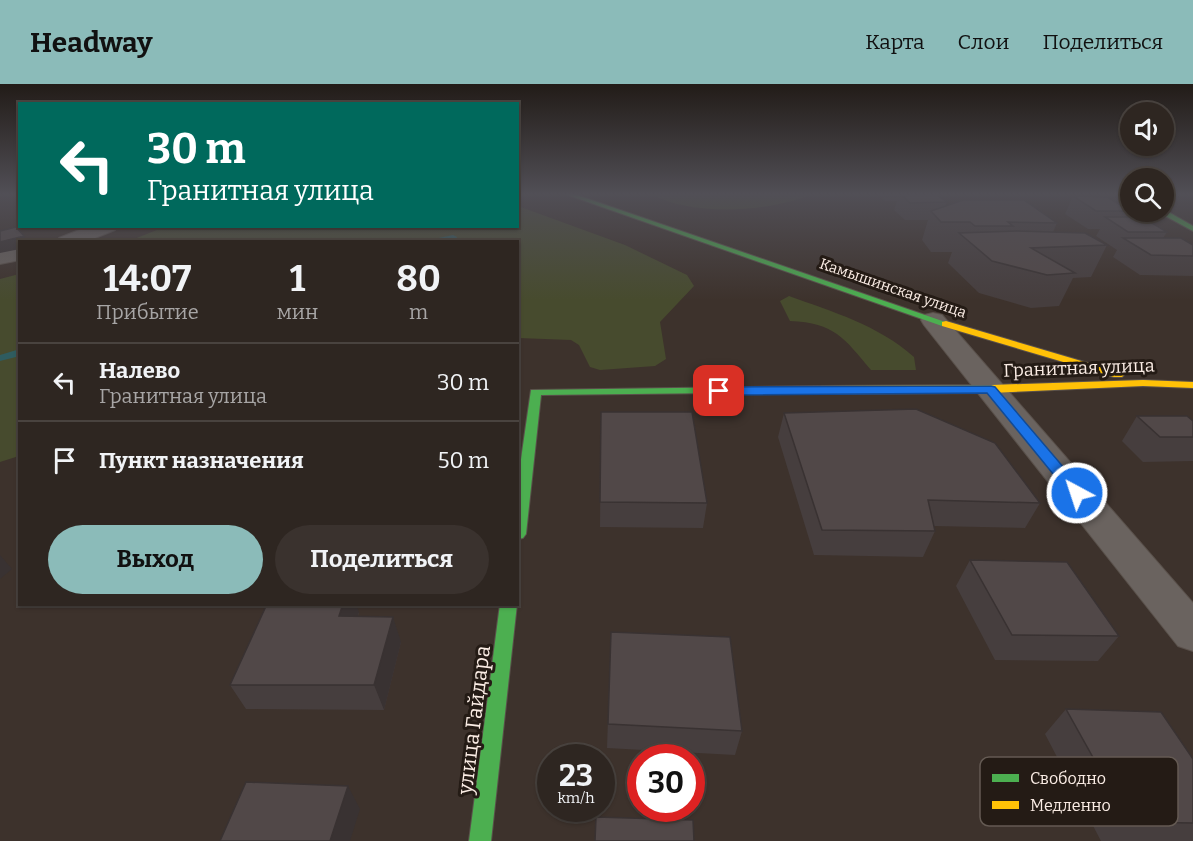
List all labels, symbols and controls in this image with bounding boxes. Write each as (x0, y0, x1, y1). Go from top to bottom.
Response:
text: Headway (30, 26, 153, 59)
text: Карта (865, 29, 924, 55)
text: Слои (957, 29, 1009, 55)
text: Поделиться (1042, 29, 1163, 55)
map controls (1120, 102, 1174, 222)
button: sound (1120, 102, 1174, 156)
text: 30 m (147, 124, 246, 174)
icon: left (48, 126, 126, 204)
button: search (1120, 168, 1174, 222)
text: Гранитная улица (147, 175, 374, 207)
street label: Камышинская улица (817, 254, 969, 322)
text: 14:07 (103, 257, 191, 301)
text: 1 (290, 257, 305, 301)
text: 80 (396, 257, 441, 301)
text: Прибытие (96, 300, 199, 324)
text: мин (277, 300, 318, 324)
text: m (409, 300, 428, 324)
street label: Гранитная улица (1003, 354, 1155, 382)
text: Налево (99, 357, 180, 384)
pin (693, 365, 744, 416)
icon: left (48, 366, 81, 399)
text: 30 m (437, 369, 489, 396)
icon: arrive (702, 374, 735, 407)
text: Гранитная улица (99, 384, 267, 408)
icon: arrive (48, 444, 81, 477)
text: Пункт назначения (99, 447, 304, 474)
text: 50 m (438, 447, 489, 474)
position arrow (1045, 461, 1109, 525)
button: Выход (48, 525, 263, 594)
button: Поделиться (275, 525, 489, 594)
street label: улица Гайдара (452, 643, 496, 797)
speed limit sign: 30 (627, 744, 705, 822)
legend (980, 757, 1178, 826)
text: 23 (559, 758, 593, 794)
text: Свободно (1030, 769, 1106, 788)
text: km/h (557, 789, 595, 807)
text: Медленно (1030, 796, 1111, 815)

